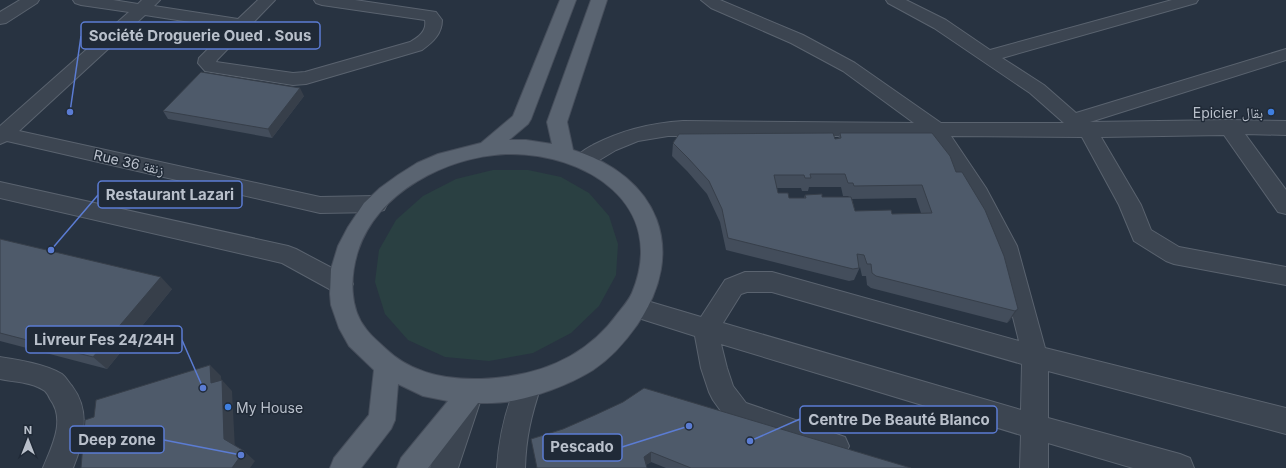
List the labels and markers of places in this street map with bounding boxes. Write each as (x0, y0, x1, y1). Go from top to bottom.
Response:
callout: Société Droguerie Oued . Sous (81, 22, 320, 49)
place label: Epicier بقال (1193, 104, 1263, 122)
marker: Epicier بقال (1266, 107, 1276, 117)
callout: Restaurant Lazari (98, 181, 242, 208)
callout: Livreur Fes 24/24H (26, 326, 182, 353)
place label: My House (236, 399, 303, 416)
marker: My House (223, 402, 233, 412)
callout: Centre De Beauté Blanco (800, 406, 997, 433)
callout: Deep zone (70, 426, 164, 453)
callout: Pescado (543, 434, 622, 461)

